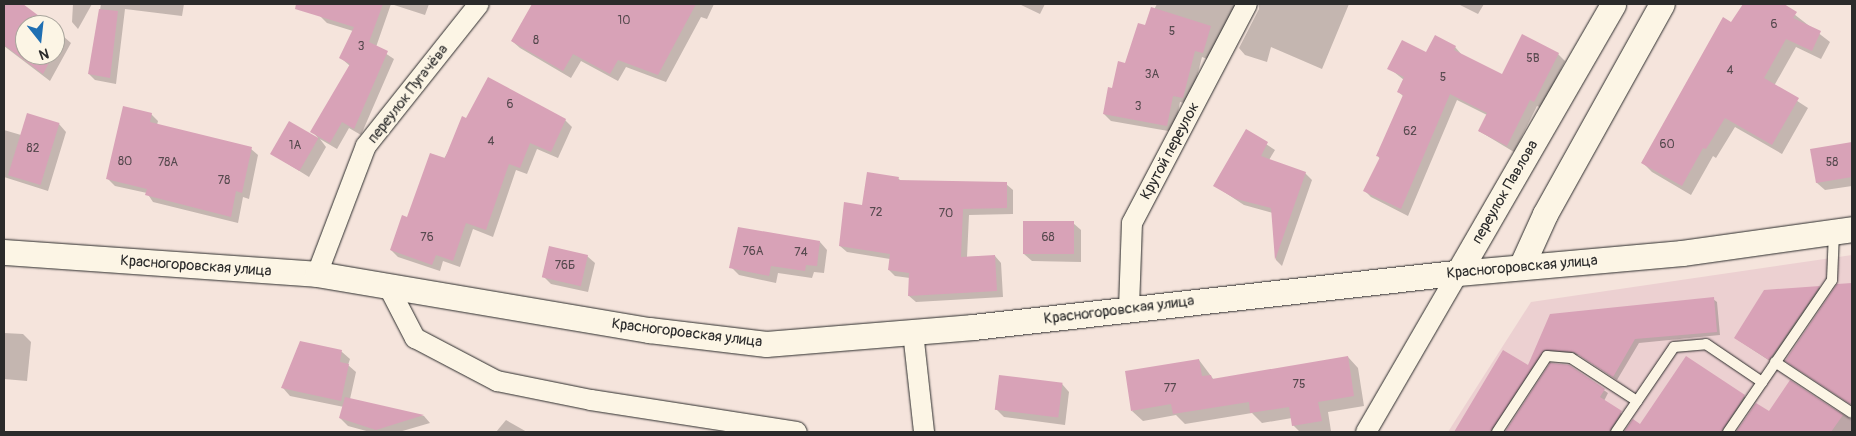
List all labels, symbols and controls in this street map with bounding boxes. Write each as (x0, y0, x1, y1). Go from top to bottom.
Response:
house number: 10 (618, 14, 630, 28)
north arrow (15, 15, 65, 65)
house number: 6 (1771, 18, 1777, 32)
house number: 5 (1169, 25, 1175, 39)
house number: 8 (533, 34, 539, 48)
house number: 3 (358, 40, 364, 54)
street label: переулок Пугачёва (364, 41, 452, 147)
text: N (37, 44, 51, 63)
house number: 5В (1526, 52, 1540, 66)
house number: 4 (1727, 64, 1733, 78)
house number: 3А (1145, 68, 1159, 82)
house number: 5 (1440, 71, 1446, 85)
house number: 6 (507, 98, 513, 112)
street label: Крутой переулок (1137, 99, 1203, 203)
house number: 3 (1135, 100, 1141, 114)
house number: 62 (1403, 125, 1417, 139)
house number: 4 (488, 135, 494, 149)
street label: переулок Павлова (1468, 137, 1542, 247)
house number: 60 (1659, 138, 1675, 152)
house number: 1А (289, 139, 301, 153)
house number: 82 (27, 142, 39, 156)
house number: 80 (118, 155, 132, 169)
house number: 78А (158, 156, 178, 170)
house number: 58 (1826, 156, 1838, 170)
house number: 78 (218, 174, 230, 188)
house number: 72 (869, 206, 883, 220)
house number: 70 (939, 207, 953, 221)
house number: 76 (420, 231, 434, 245)
house number: 68 (1041, 231, 1055, 245)
house number: 76А (742, 245, 764, 259)
house number: 74 (794, 246, 808, 260)
street label: Красногоровская улица (1446, 251, 1598, 283)
street label: Красногоровская улица (120, 252, 272, 280)
house number: 76Б (555, 259, 575, 273)
street label: Красногоровская улица (1043, 292, 1195, 328)
street label: Красногоровская улица (611, 315, 763, 351)
house number: 75 (1293, 378, 1305, 392)
house number: 77 (1164, 382, 1176, 396)

